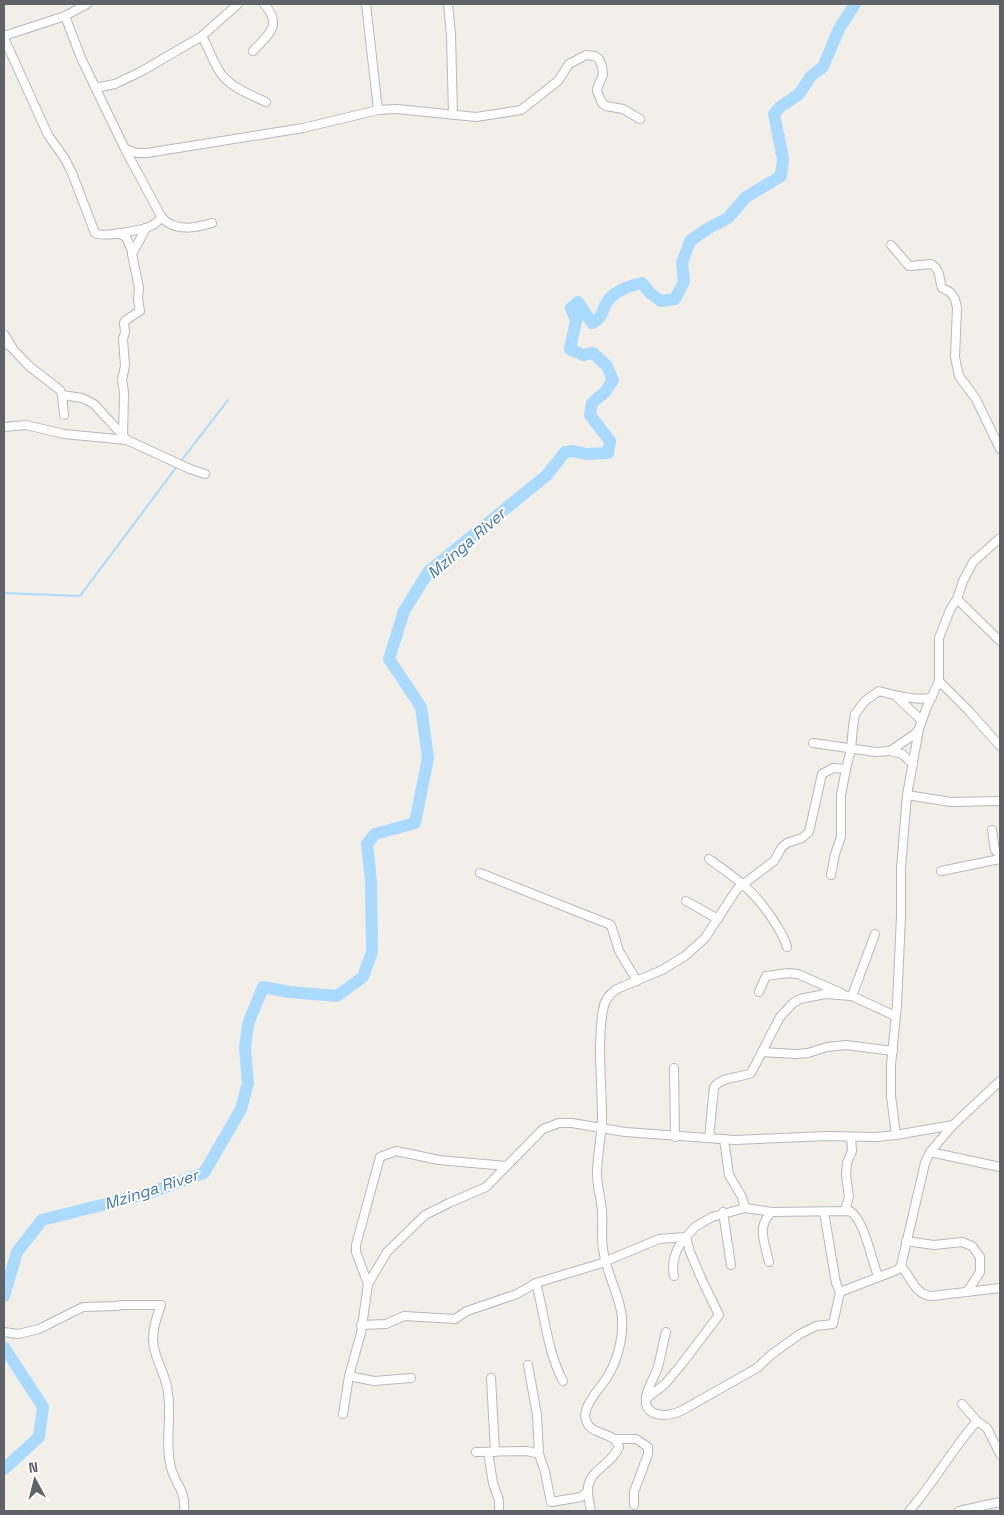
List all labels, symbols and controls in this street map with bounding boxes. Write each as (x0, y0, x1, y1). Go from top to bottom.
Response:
water label: Mzinga River (423, 502, 511, 583)
water label: Mzinga River (102, 1164, 203, 1214)
north arrow (10, 1455, 60, 1505)
text: N (28, 1458, 39, 1477)

